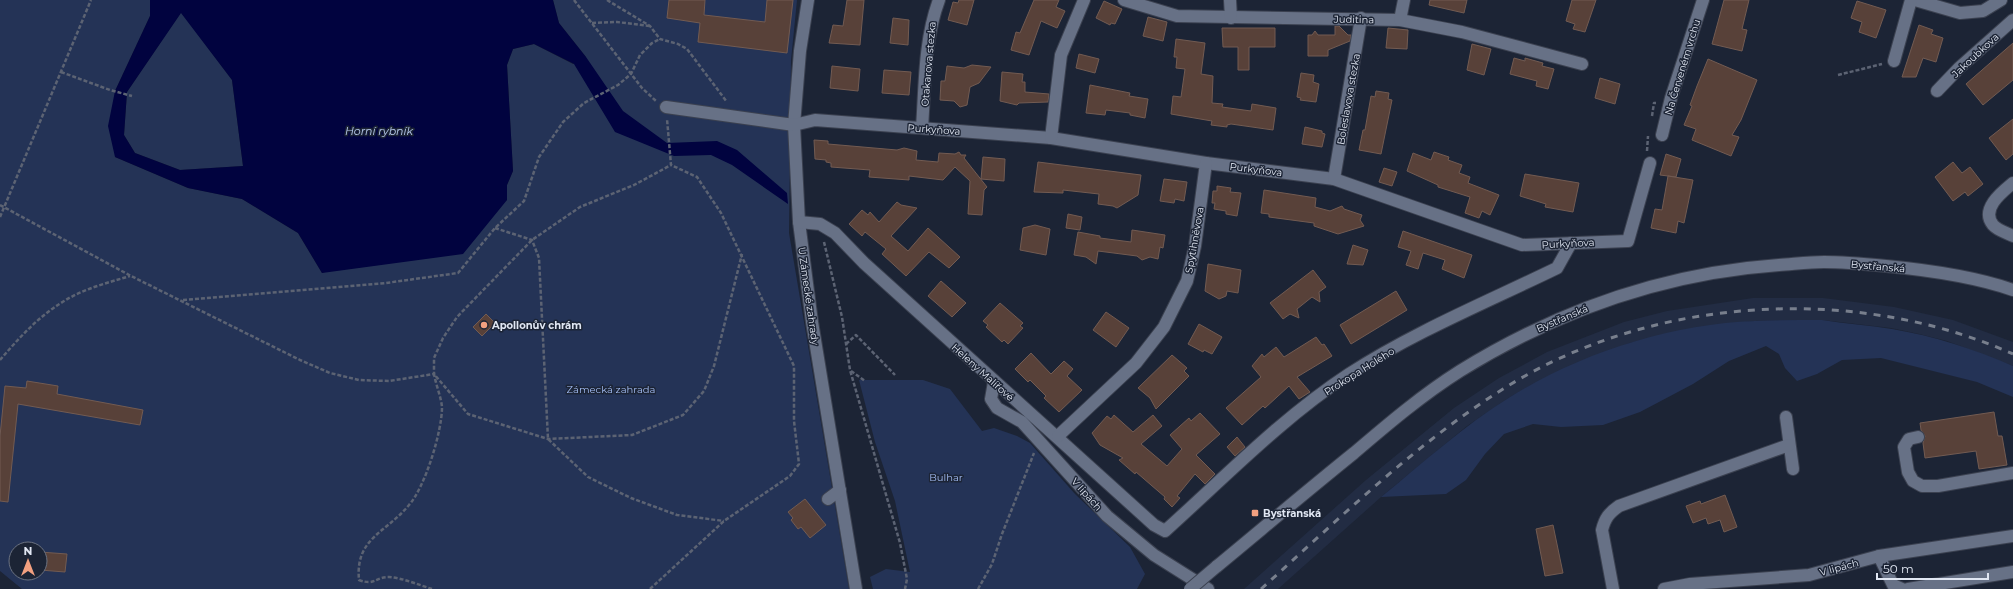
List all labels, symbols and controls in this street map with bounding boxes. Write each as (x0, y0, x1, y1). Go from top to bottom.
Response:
street label: Juditina (1333, 13, 1374, 26)
street label: Na Červeném vrchu (1662, 18, 1703, 117)
street label: Otakarova stezka (918, 21, 939, 107)
street label: Jakoubkova (1948, 30, 2002, 81)
street label: Boleslavova stezka (1334, 52, 1363, 146)
street label: Purkyňova (907, 121, 961, 138)
water label: Horní rybník (345, 124, 414, 138)
street label: Purkyňova (1229, 160, 1283, 179)
street label: Spytihněvova (1182, 206, 1207, 274)
street label: Purkyňova (1541, 236, 1595, 251)
street label: U Zámecké zahrady (795, 246, 822, 347)
street label: Bystřanská (1850, 258, 1906, 275)
street label: Bystřanská (1534, 302, 1590, 335)
place label: Apollonův chrám (491, 319, 582, 332)
marker: Apollonův chrám (479, 320, 489, 330)
street label: Heleny Malířové (949, 341, 1017, 404)
street label: Prokopa Holého (1322, 345, 1397, 398)
park label: Zámecká zahrada (567, 383, 655, 396)
park label: Bulhar (929, 471, 963, 484)
street label: V lipách (1068, 475, 1105, 514)
place label: Bystřanská (1263, 507, 1321, 520)
marker: Bystřanská (1250, 508, 1260, 518)
north arrow (8, 541, 48, 581)
text: N (24, 544, 32, 558)
scale bar (1877, 555, 1988, 581)
street label: V lipách (1818, 556, 1860, 579)
text: 50 m (1883, 561, 1914, 576)

